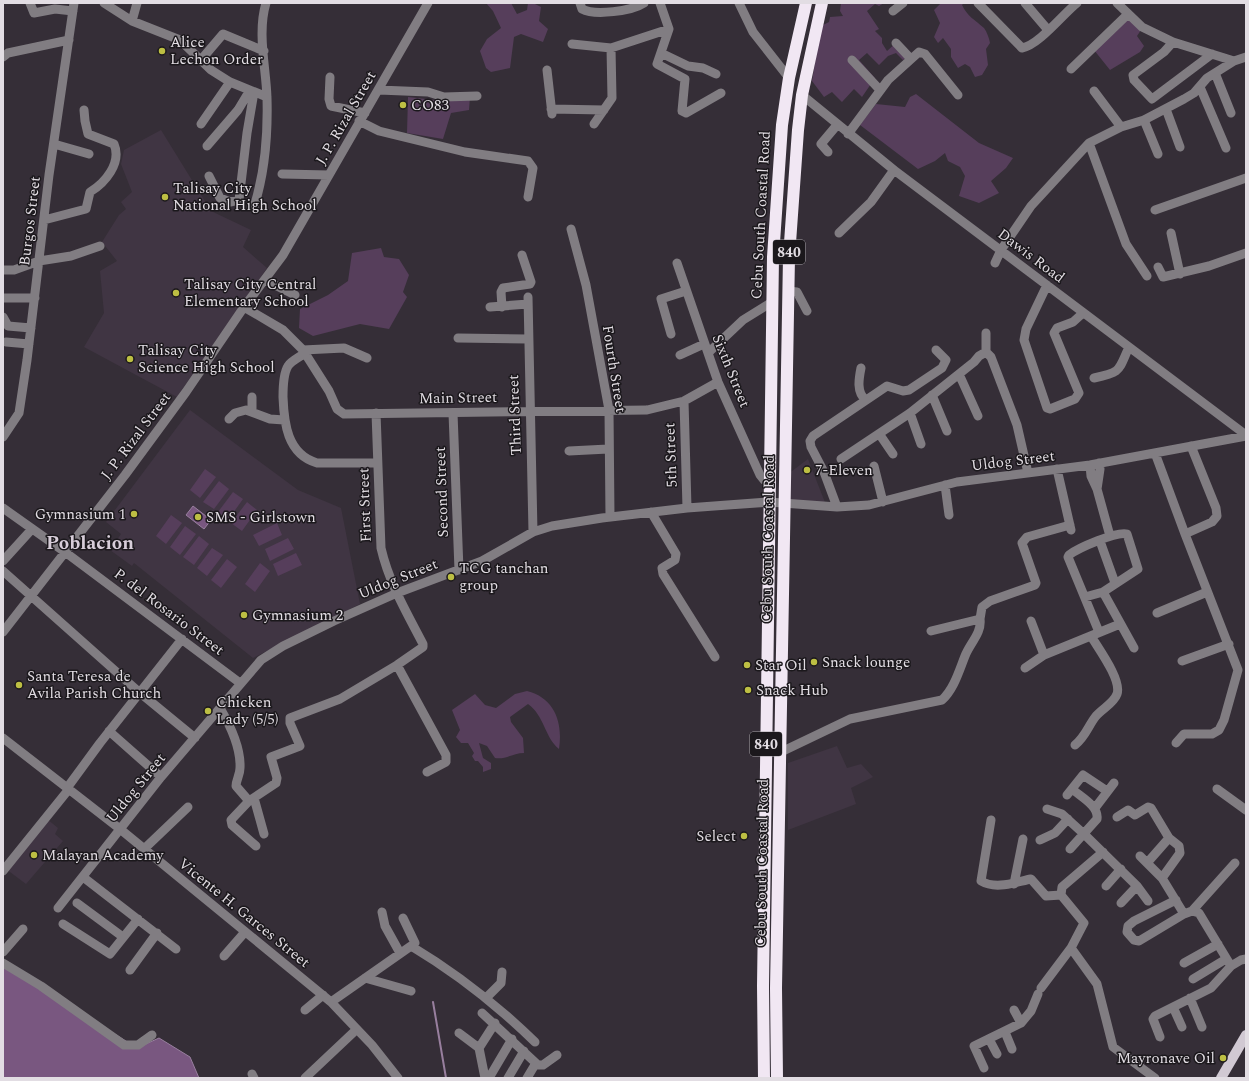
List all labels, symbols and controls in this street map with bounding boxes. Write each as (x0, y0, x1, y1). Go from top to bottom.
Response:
place label: Alice Lechon Order (170, 31, 263, 71)
marker: Alice Lechon Order (157, 46, 167, 56)
street label: J. P. Rizal Street (310, 67, 382, 169)
place label: CO83 (411, 94, 449, 117)
marker: CO83 (398, 100, 408, 110)
street label: Cebu South Coastal Road (745, 130, 777, 300)
street label: Burgos Street (13, 175, 47, 267)
place label: Talisay City National High School (173, 177, 317, 217)
marker: Talisay City National High School (160, 192, 170, 202)
street label: Dawis Road (993, 223, 1069, 289)
road number: 840 (773, 240, 805, 264)
place label: Talisay City Central Elementary School (184, 273, 317, 313)
marker: Talisay City Central Elementary School (171, 288, 181, 298)
street label: Fourth Street (596, 324, 632, 414)
street label: Sixth Street (706, 331, 756, 411)
place label: Talisay City Science High School (138, 339, 275, 379)
marker: Talisay City Science High School (125, 354, 135, 364)
street label: Third Street (502, 374, 528, 456)
street label: Main Street (419, 386, 497, 410)
street label: J. P. Rizal Street (95, 387, 177, 485)
street label: 5th Street (658, 422, 684, 488)
street label: Uldog Street (970, 444, 1056, 478)
street label: Second Street (429, 446, 455, 538)
street label: Cebu South Coastal Road (755, 455, 781, 623)
place label: 7-Eleven (815, 459, 873, 482)
marker: 7-Eleven (802, 465, 812, 475)
street label: First Street (352, 467, 378, 543)
place label: Gymnasium 1 (35, 503, 126, 526)
place label: SMS - Girlstown (206, 506, 316, 529)
marker: Gymnasium 1 (129, 509, 139, 519)
marker: SMS - Girlstown (193, 512, 203, 522)
district label: Poblacion (46, 529, 134, 558)
street label: Uldog Street (355, 553, 441, 605)
place label: TCG tanchan group (459, 557, 549, 597)
street label: P. del Rosario Street (109, 563, 229, 661)
marker: TCG tanchan group (446, 572, 456, 582)
place label: Gymnasium 2 (252, 604, 343, 627)
marker: Gymnasium 2 (239, 610, 249, 620)
place label: Snack lounge (822, 651, 910, 674)
place label: Star Oil (755, 654, 807, 677)
marker: Snack lounge (809, 657, 819, 667)
marker: Star Oil (742, 660, 752, 670)
place label: Santa Teresa de Avila Parish Church (27, 665, 161, 705)
place label: Snack Hub (756, 679, 828, 702)
marker: Santa Teresa de Avila Parish Church (14, 680, 24, 690)
marker: Snack Hub (743, 685, 753, 695)
place label: Chicken Lady (5/5) (216, 691, 278, 731)
marker: Chicken Lady (5/5) (203, 706, 213, 716)
road number: 840 (750, 732, 782, 756)
street label: Uldog Street (101, 748, 171, 828)
street label: Cebu South Coastal Road (749, 779, 775, 947)
place label: Select (696, 825, 736, 848)
marker: Select (739, 831, 749, 841)
place label: Malayan Academy (42, 844, 164, 867)
marker: Malayan Academy (29, 850, 39, 860)
street label: Vicente H. Garces Street (173, 853, 315, 973)
place label: Mayronave Oil (1117, 1047, 1215, 1070)
marker: Mayronave Oil (1218, 1053, 1228, 1063)

